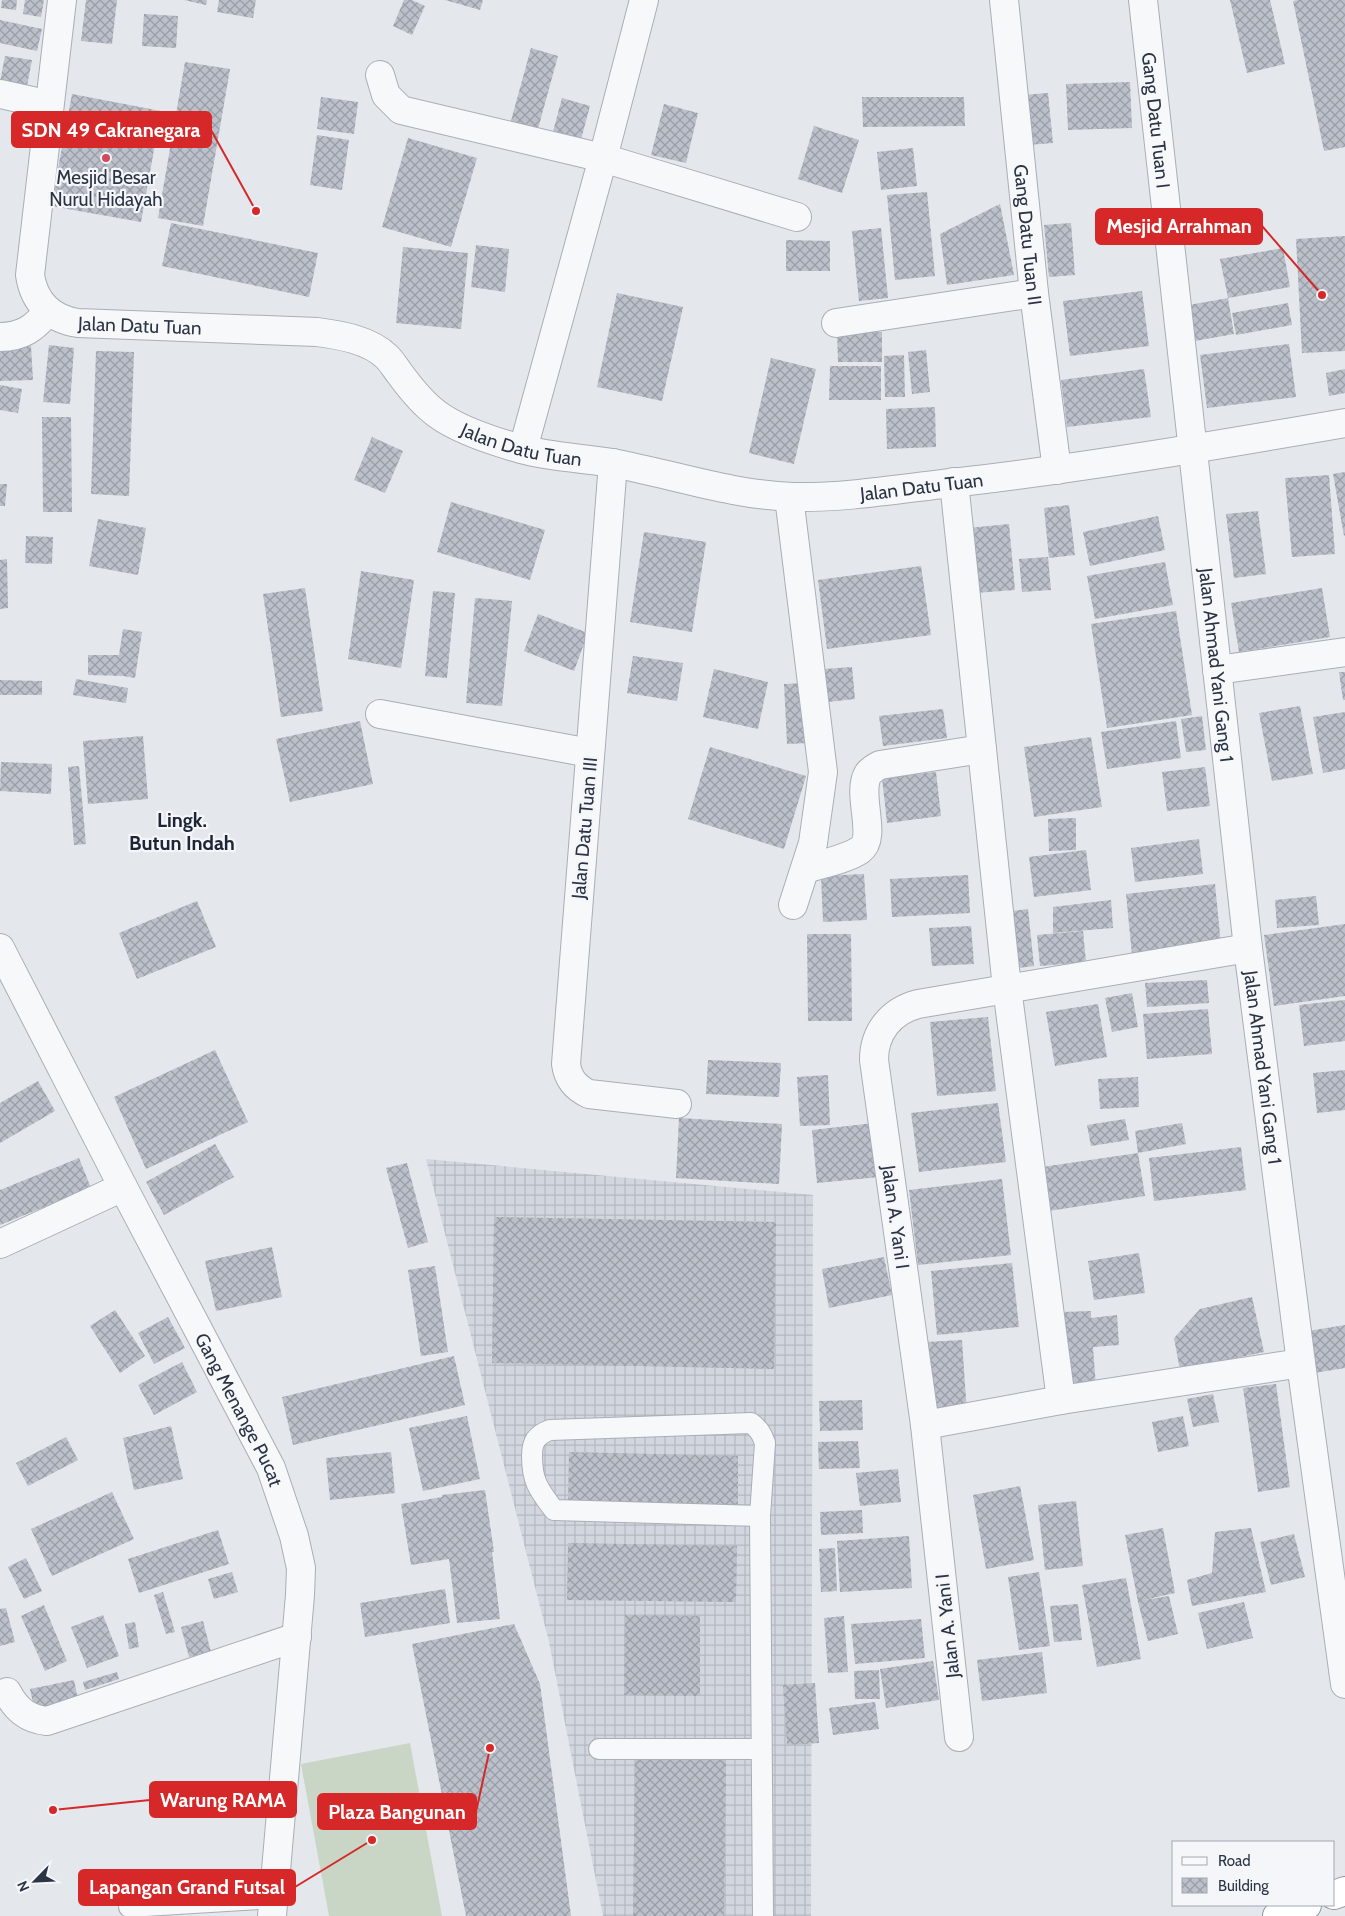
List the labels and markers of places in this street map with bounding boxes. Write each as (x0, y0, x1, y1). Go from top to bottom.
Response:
callout: SDN 49 Cakranegara (12, 112, 211, 147)
marker: Mesjid Besar Nurul Hidayah (100, 152, 112, 164)
place label: Mesjid Besar Nurul Hidayah (49, 166, 163, 211)
callout: Mesjid Arrahman (1096, 209, 1262, 244)
callout: Warung RAMA (150, 1782, 296, 1817)
callout: Plaza Bangunan (318, 1794, 476, 1829)
callout: Lapangan Grand Futsal (79, 1870, 295, 1905)

